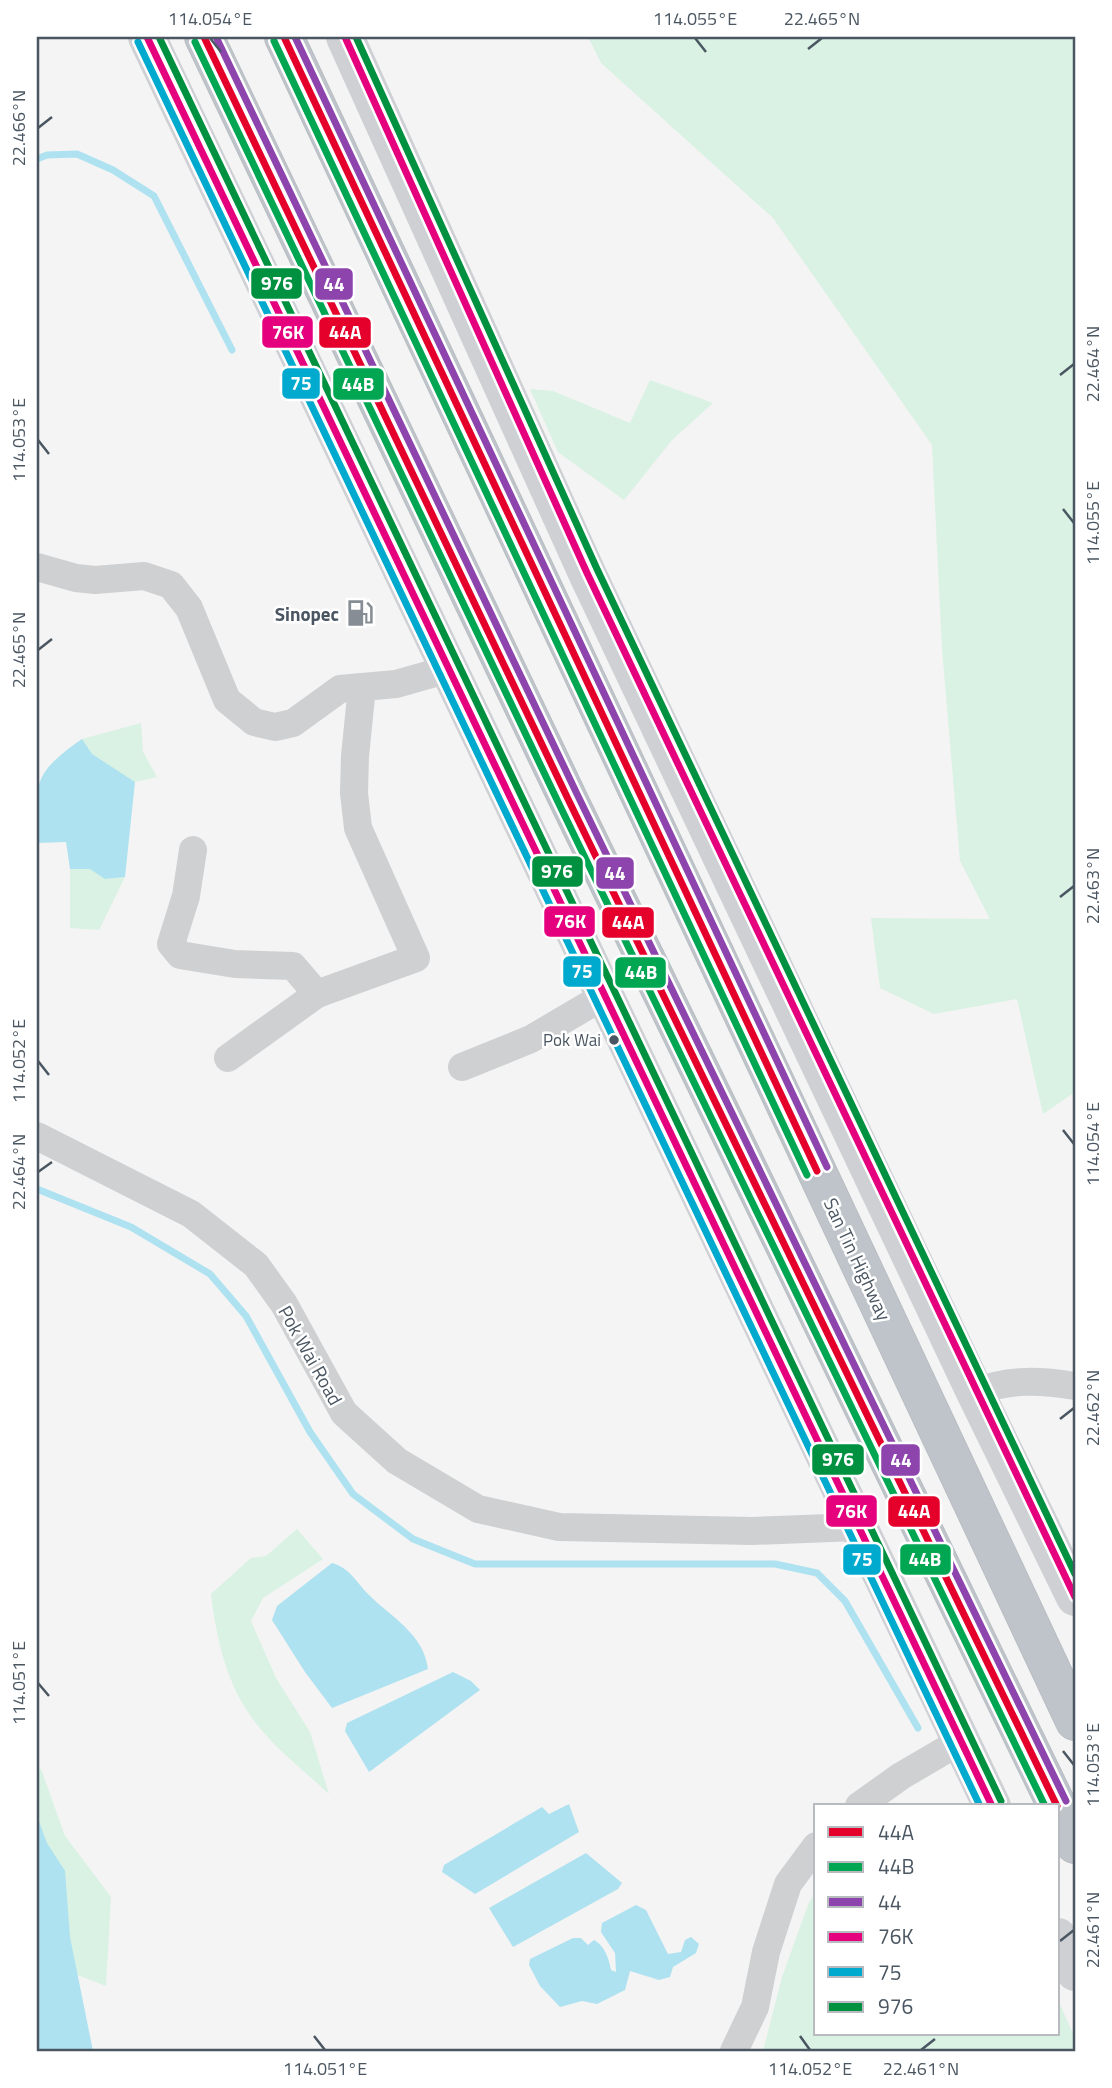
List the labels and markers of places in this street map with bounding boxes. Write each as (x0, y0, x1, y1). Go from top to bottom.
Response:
fuel station icon: Sinopec (345, 598, 375, 628)
place label: Sinopec (275, 599, 339, 628)
place label: Pok Wai (543, 1027, 601, 1053)
marker: Pok Wai (607, 1033, 621, 1047)

